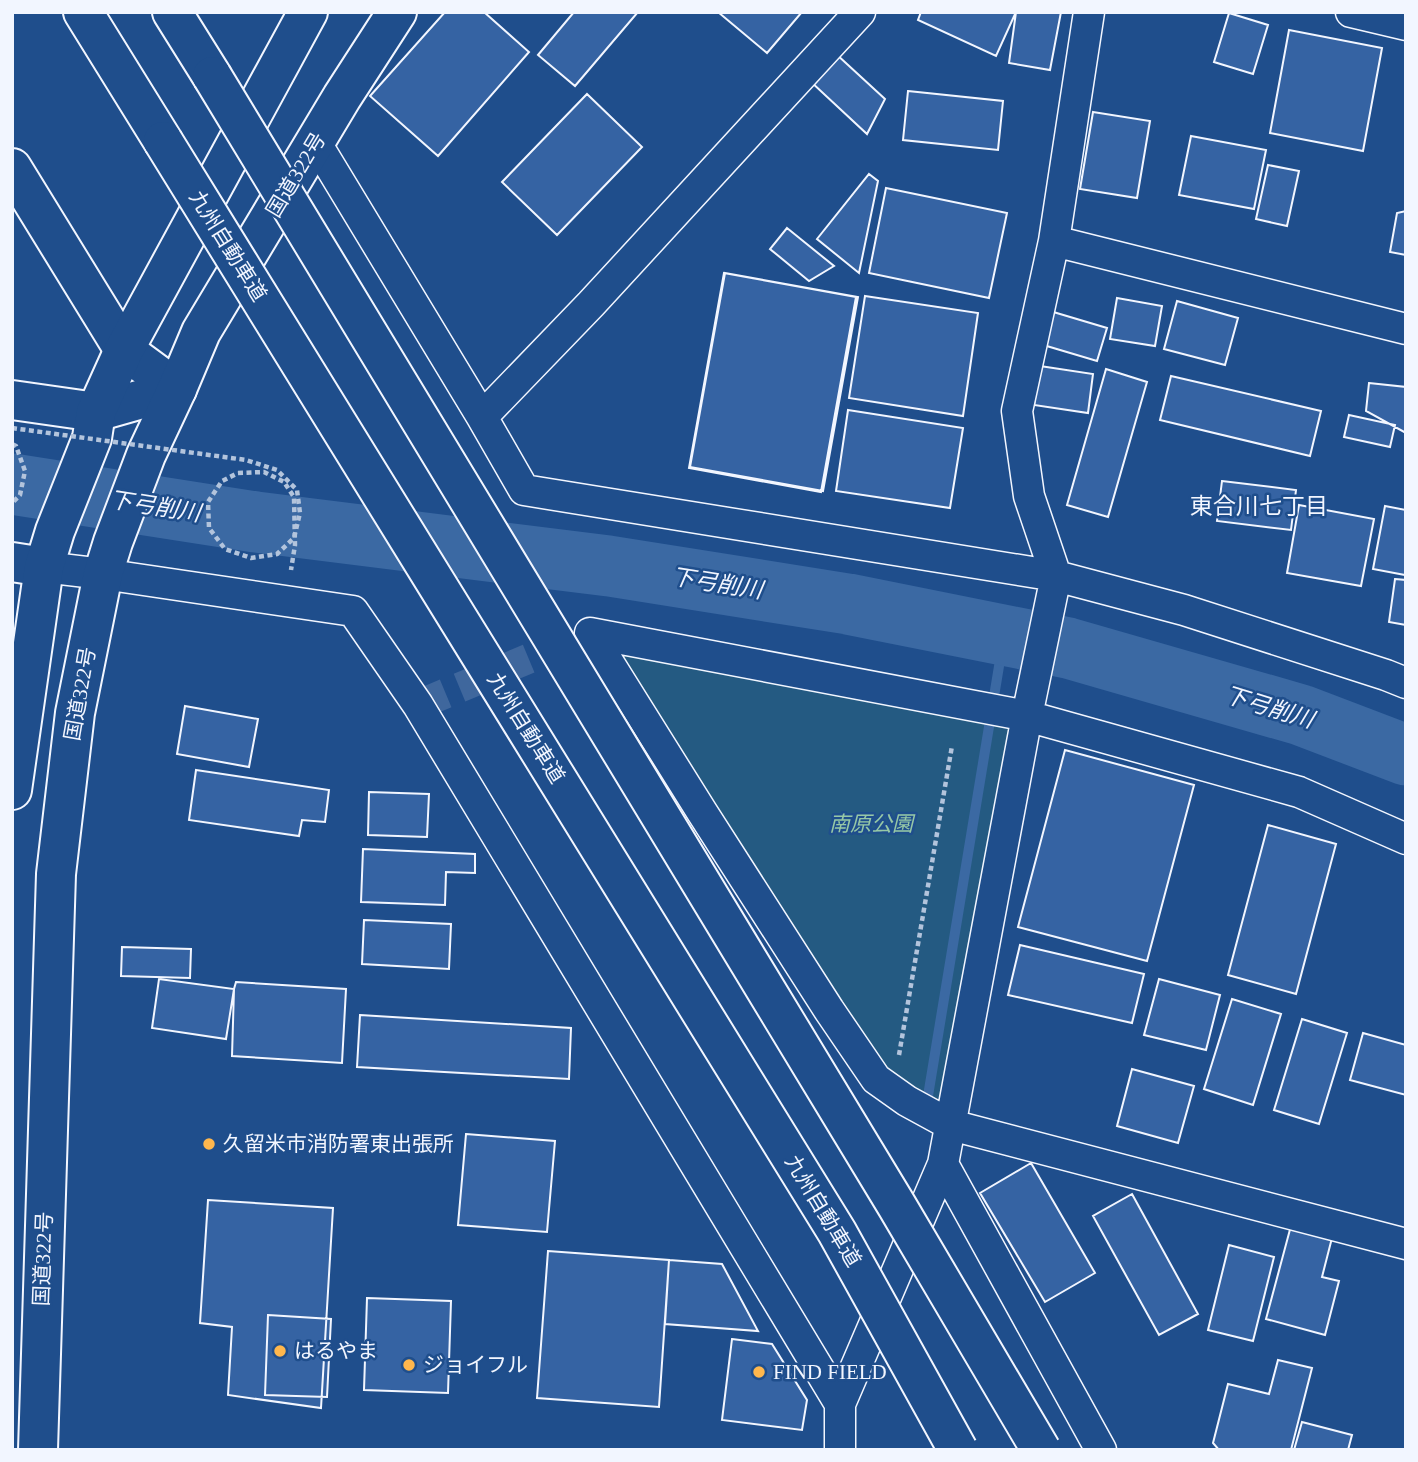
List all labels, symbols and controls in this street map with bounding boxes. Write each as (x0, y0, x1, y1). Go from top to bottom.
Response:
street label: 国道322号 (261, 128, 331, 222)
street label: 九州自動車道 (184, 186, 272, 306)
water label: 下弓削川 (108, 487, 205, 527)
district label: 東合川七丁目 (1190, 494, 1328, 519)
water label: 下弓削川 (670, 564, 767, 604)
street label: 国道322号 (60, 645, 100, 743)
street label: 九州自動車道 (482, 668, 570, 788)
water label: 下弓削川 (1221, 682, 1319, 734)
park label: 南原公園 (829, 812, 916, 836)
place label: 久留米市消防署東出張所 (223, 1132, 454, 1156)
marker: 久留米市消防署東出張所 (201, 1136, 217, 1152)
street label: 九州自動車道 (780, 1151, 866, 1271)
street label: 国道322号 (29, 1211, 57, 1307)
place label: はるやま (294, 1339, 378, 1363)
marker: はるやま (272, 1343, 288, 1359)
place label: ジョイフル (423, 1353, 528, 1377)
marker: ジョイフル (401, 1357, 417, 1373)
place label: FIND FIELD (773, 1360, 887, 1384)
marker: FIND FIELD (751, 1364, 767, 1380)

